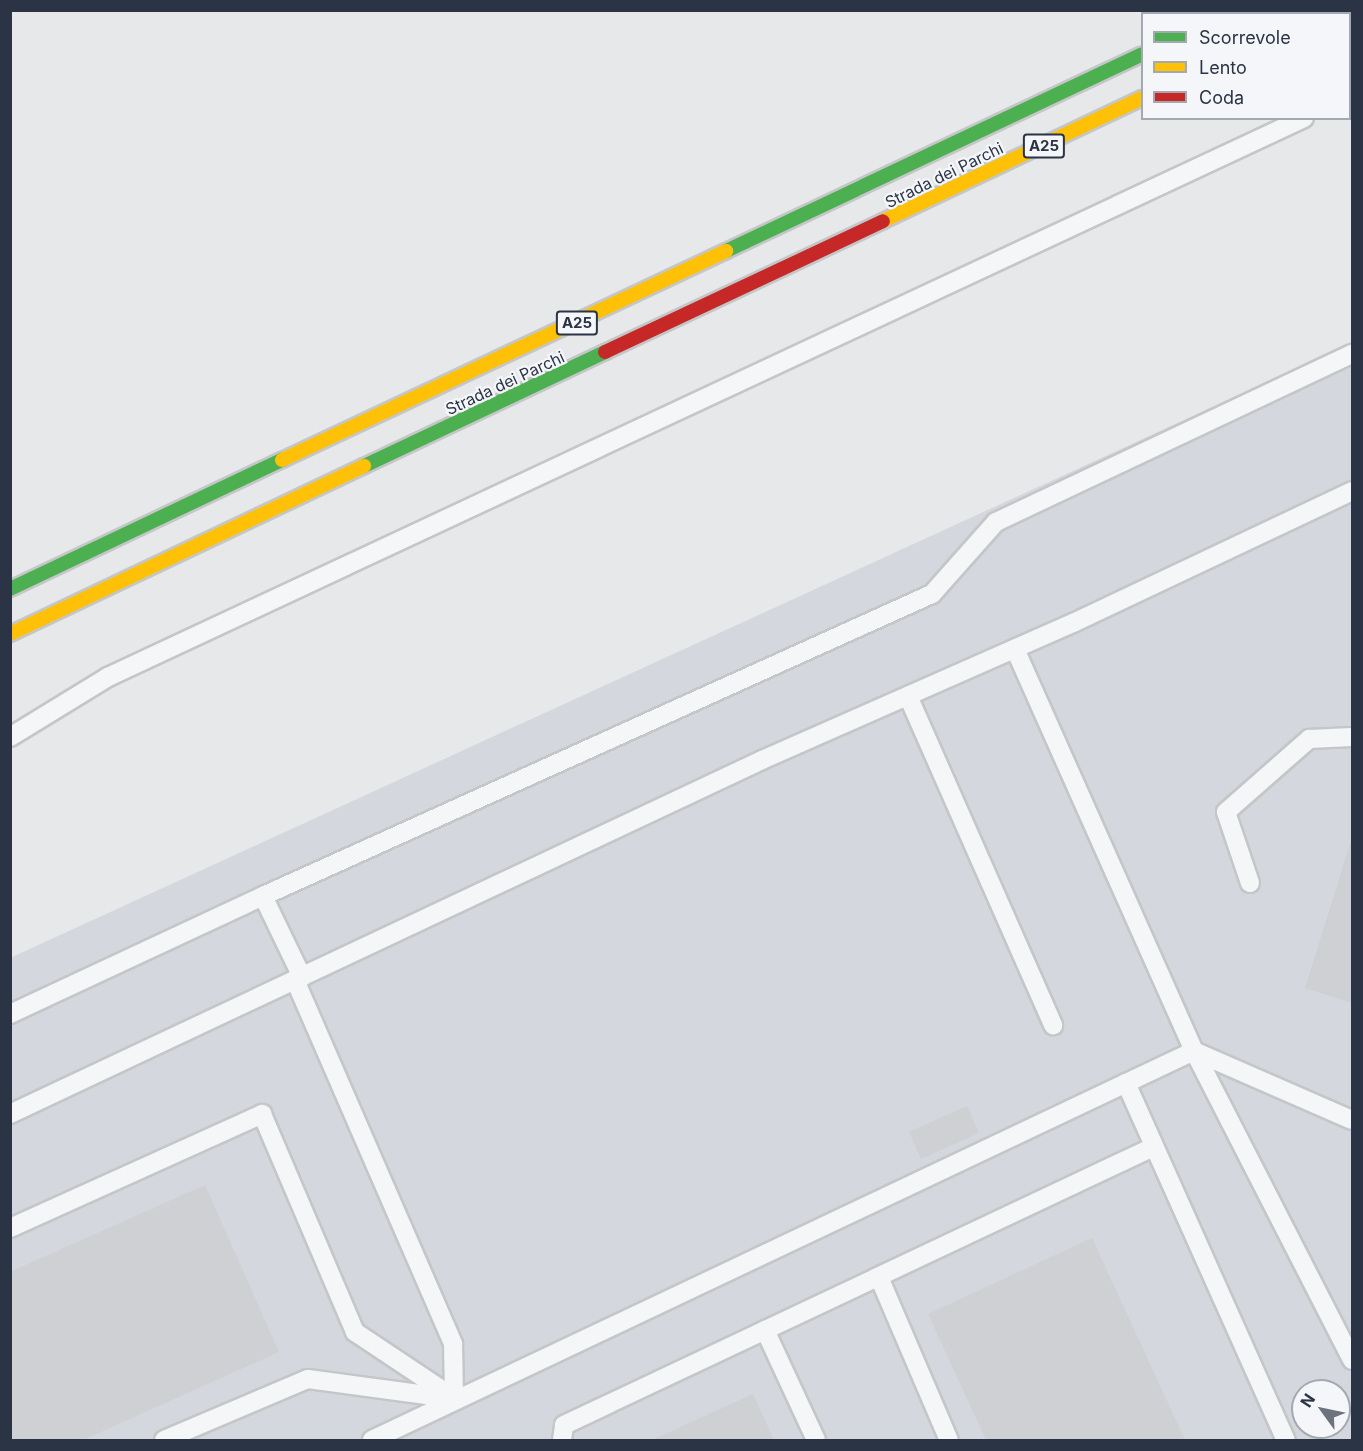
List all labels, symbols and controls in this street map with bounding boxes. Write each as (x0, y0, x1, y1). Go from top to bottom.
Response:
legend (1141, 12, 1351, 120)
text: Scorrevole (1199, 27, 1291, 48)
text: Lento (1199, 57, 1247, 78)
text: Coda (1199, 87, 1244, 108)
road number: A25 (1022, 134, 1066, 158)
street label: Strada dei Parchi (882, 138, 1006, 212)
road number: A25 (554, 311, 600, 335)
street label: Strada dei Parchi (443, 347, 567, 419)
north arrow (1291, 1379, 1351, 1439)
text: N (1296, 1390, 1319, 1411)

